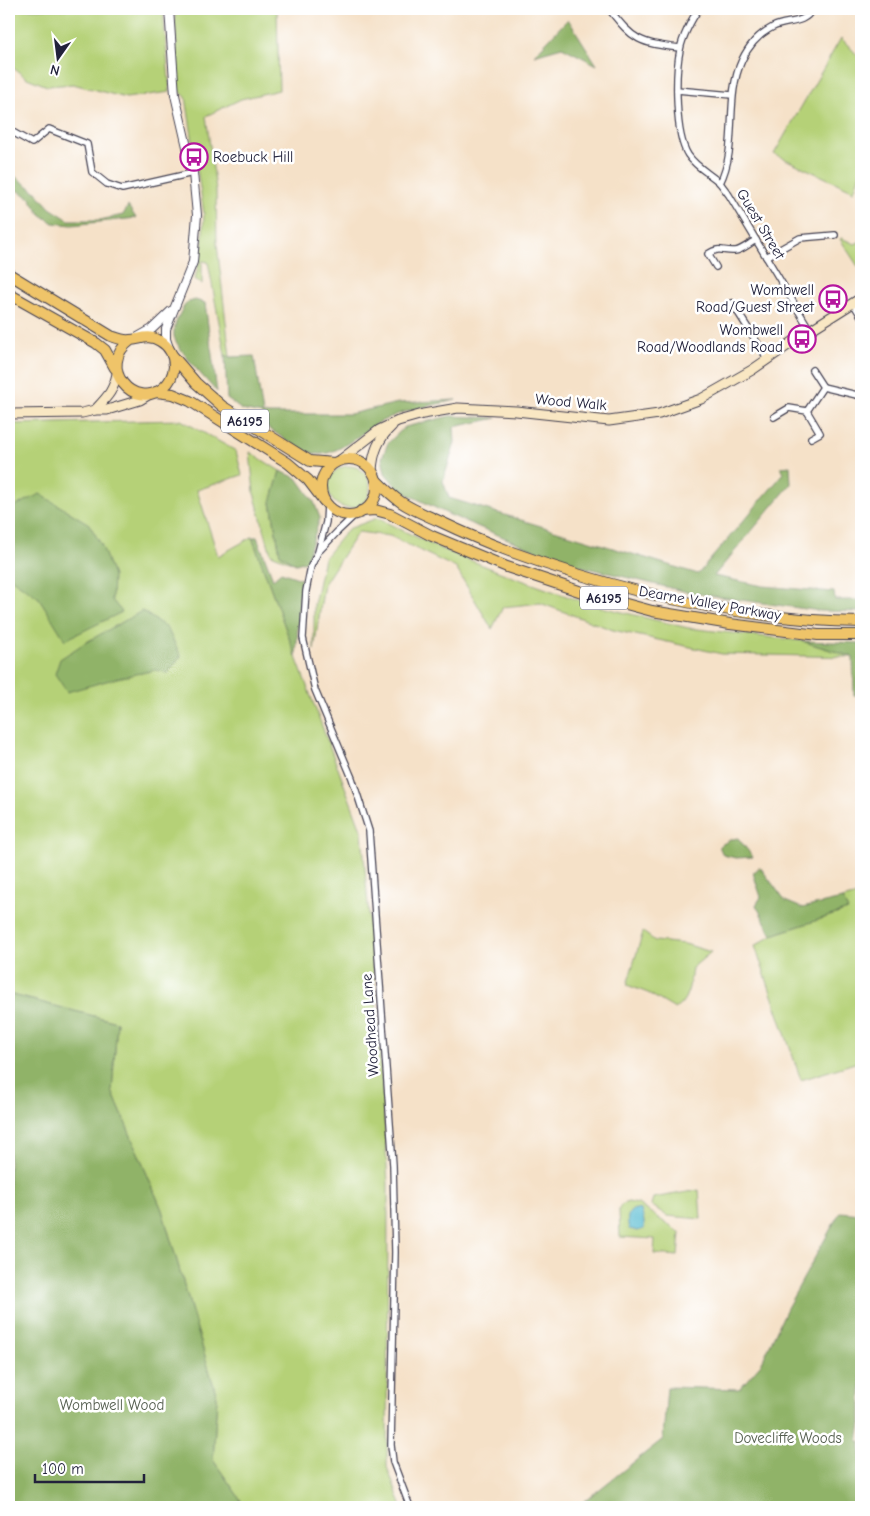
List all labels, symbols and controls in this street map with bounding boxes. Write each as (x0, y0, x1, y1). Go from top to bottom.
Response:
north arrow (32, 32, 82, 82)
text: N (48, 61, 61, 79)
bus stop icon: Roebuck Hill (179, 142, 209, 172)
place label: Roebuck Hill (213, 148, 293, 166)
street label: Guest Street (733, 185, 789, 263)
place label: Wombwell Road/Guest Street (696, 281, 815, 316)
bus stop icon: Wombwell Road/Guest Street (818, 284, 848, 314)
place label: Wombwell Road/Woodlands Road (637, 321, 783, 356)
bus stop icon: Wombwell Road/Woodlands Road (787, 324, 817, 354)
street label: Wood Walk (535, 390, 608, 414)
road number: A6195 (221, 410, 269, 432)
street label: Dearne Valley Parkway (638, 582, 783, 624)
road number: A6195 (580, 586, 628, 610)
street label: Woodhead Lane (357, 972, 383, 1077)
park label: Wombwell Wood (60, 1396, 164, 1414)
park label: Dovecliffe Woods (734, 1429, 842, 1447)
scale bar (35, 1451, 144, 1483)
text: 100 m (42, 1460, 84, 1478)

